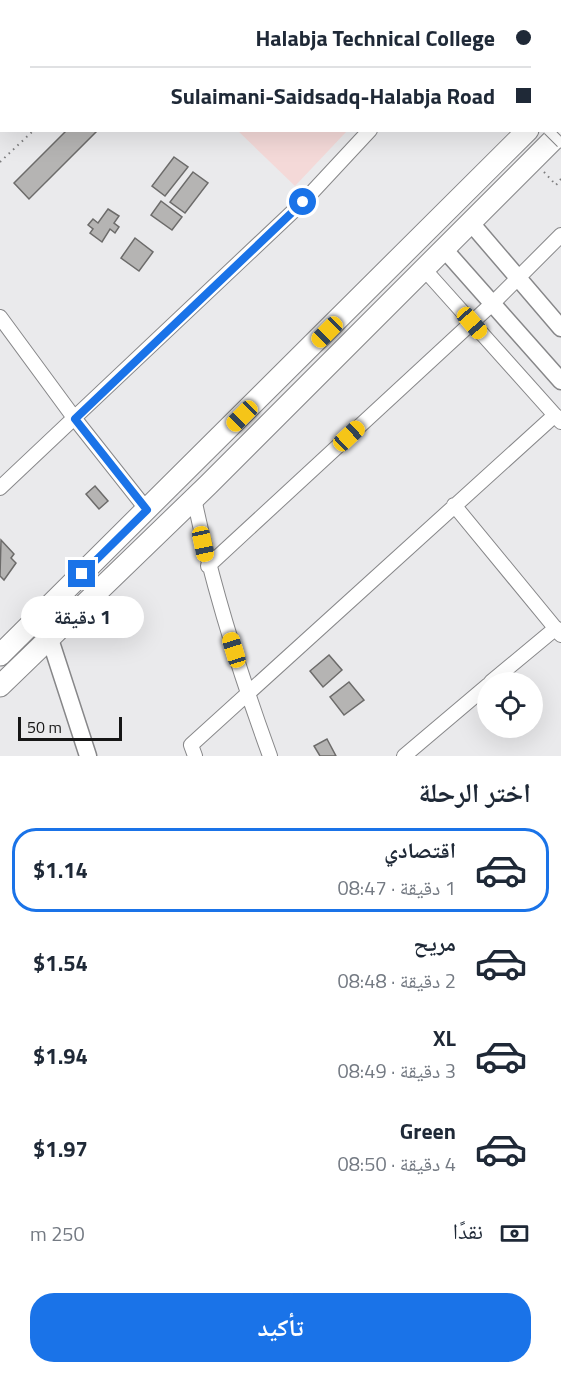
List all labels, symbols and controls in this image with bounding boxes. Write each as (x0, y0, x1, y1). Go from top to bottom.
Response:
text: Halabja Technical College (255, 21, 495, 55)
text: Sulaimani-Saidsadq-Halabja Road (171, 79, 495, 113)
route start (289, 188, 316, 215)
car (453, 304, 491, 342)
car (308, 313, 346, 351)
car (223, 397, 261, 435)
car (330, 417, 368, 455)
car (190, 525, 216, 563)
route end (68, 560, 95, 587)
callout: 1 دقيقة (20, 595, 144, 637)
text: 1 دقيقة (54, 601, 111, 632)
car (220, 630, 248, 670)
map controls (477, 672, 543, 738)
button: locate (477, 672, 543, 738)
scale bar (18, 714, 122, 742)
text: 50 m (27, 715, 62, 739)
text: اختر الرحلة (419, 771, 531, 812)
text: اقتصادي (384, 833, 456, 867)
icon: car (474, 843, 528, 897)
text: $1.14 (33, 853, 88, 887)
text: 1 دقيقة · 08:47 (337, 872, 456, 903)
text: مريح (413, 926, 456, 960)
icon: car (474, 936, 528, 990)
text: $1.54 (33, 946, 88, 980)
text: 2 دقيقة · 08:48 (337, 965, 456, 996)
text: XL (433, 1021, 456, 1055)
icon: car (474, 1029, 528, 1083)
text: $1.94 (33, 1039, 88, 1073)
text: 3 دقيقة · 08:49 (337, 1055, 456, 1086)
text: Green (400, 1114, 456, 1148)
icon: car (474, 1122, 528, 1176)
text: $1.97 (33, 1132, 88, 1166)
text: 4 دقيقة · 08:50 (337, 1148, 456, 1179)
text: نقدًا (453, 1214, 483, 1248)
icon: cash (498, 1217, 531, 1250)
text: 250 m (30, 1218, 85, 1249)
button: تأكيد (30, 1293, 531, 1362)

